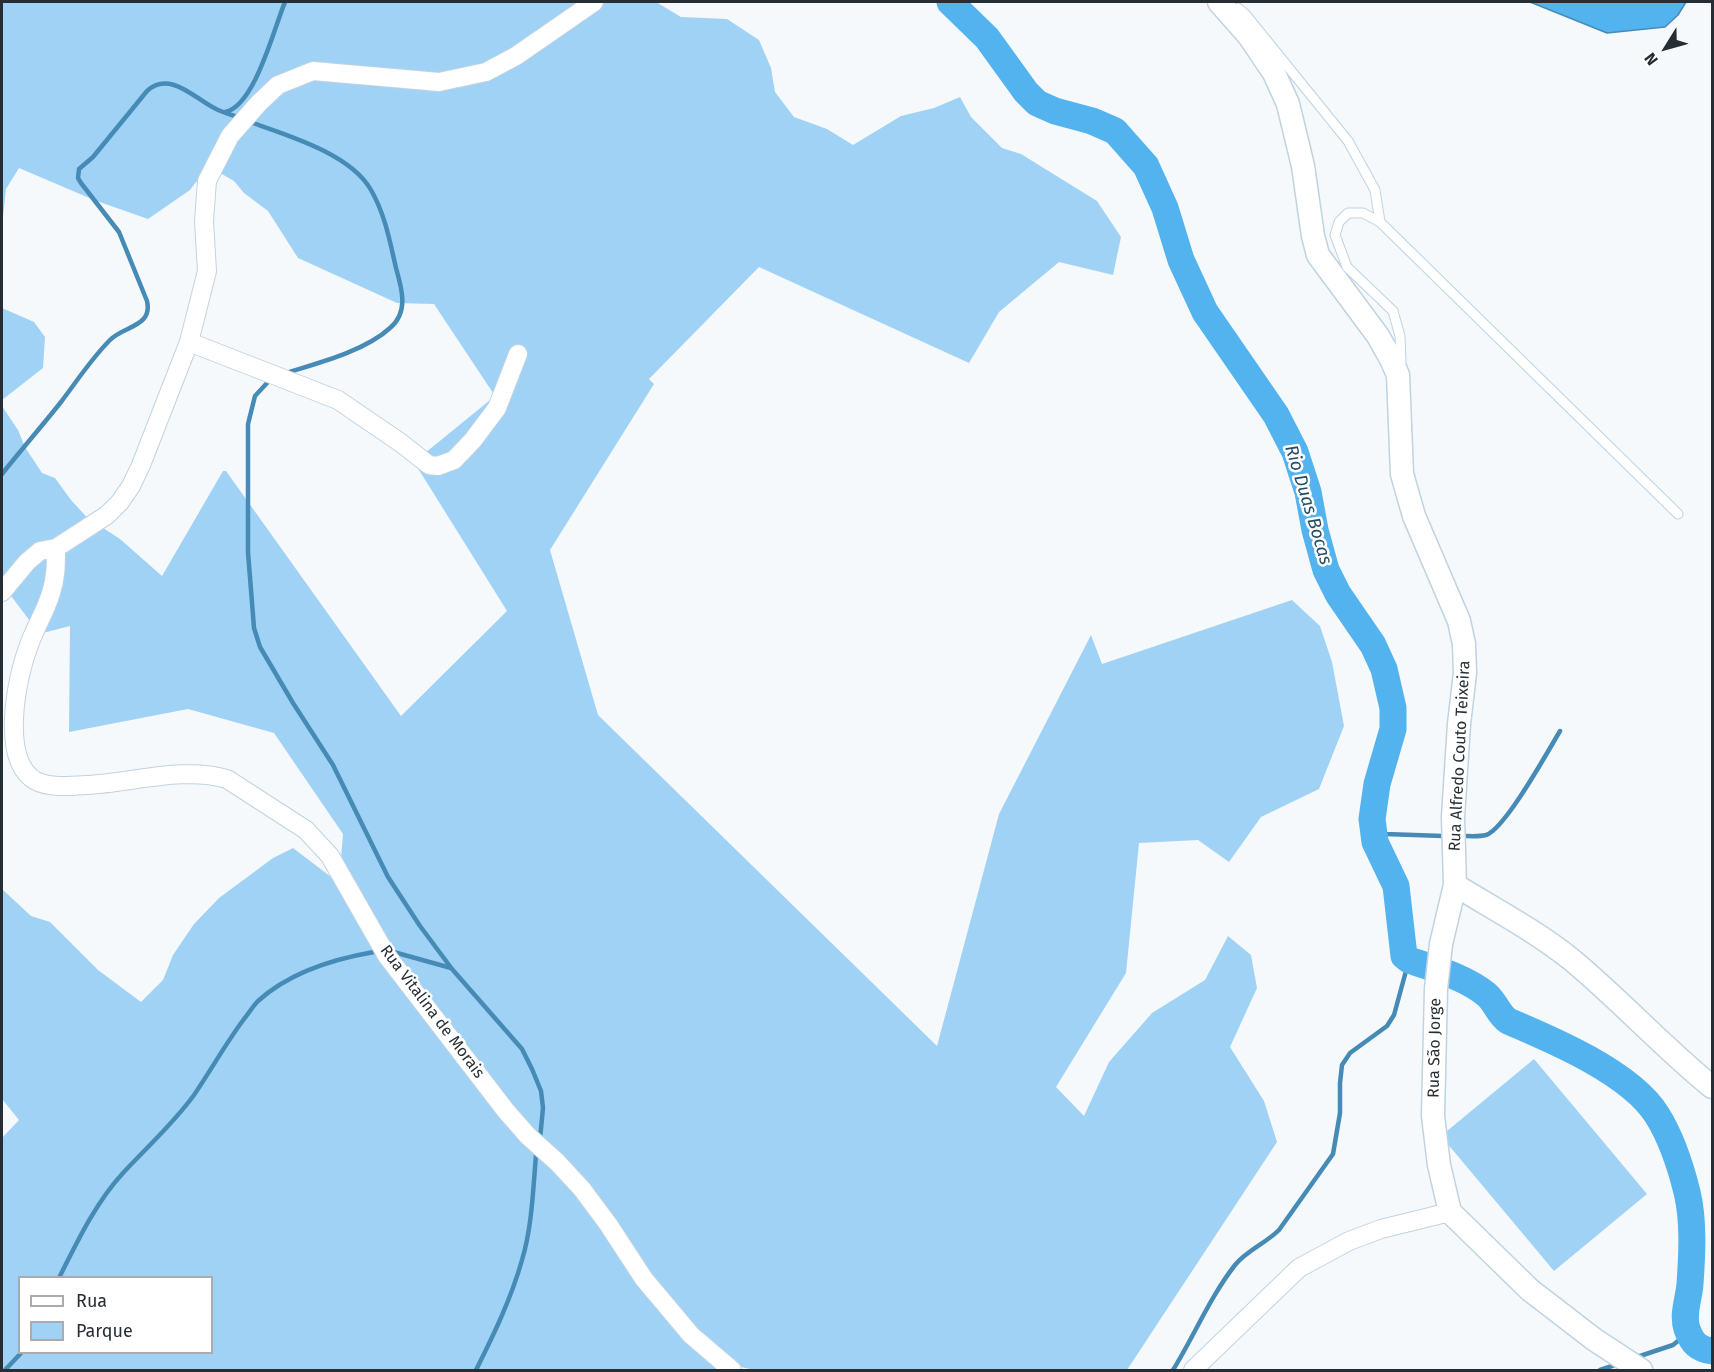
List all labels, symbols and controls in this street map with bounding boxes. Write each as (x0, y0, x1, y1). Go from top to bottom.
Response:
north arrow (1636, 18, 1696, 78)
text: N (1640, 49, 1662, 69)
water label: Rio Duas Bocas (1280, 443, 1336, 567)
street label: Rua Alfredo Couto Teixeira (1445, 660, 1475, 852)
street label: Rua Vitalina de Morais (376, 942, 488, 1082)
street label: Rua São Jorge (1425, 998, 1445, 1098)
legend (18, 1276, 213, 1354)
text: Rua (76, 1290, 107, 1312)
text: Parque (76, 1320, 133, 1342)

